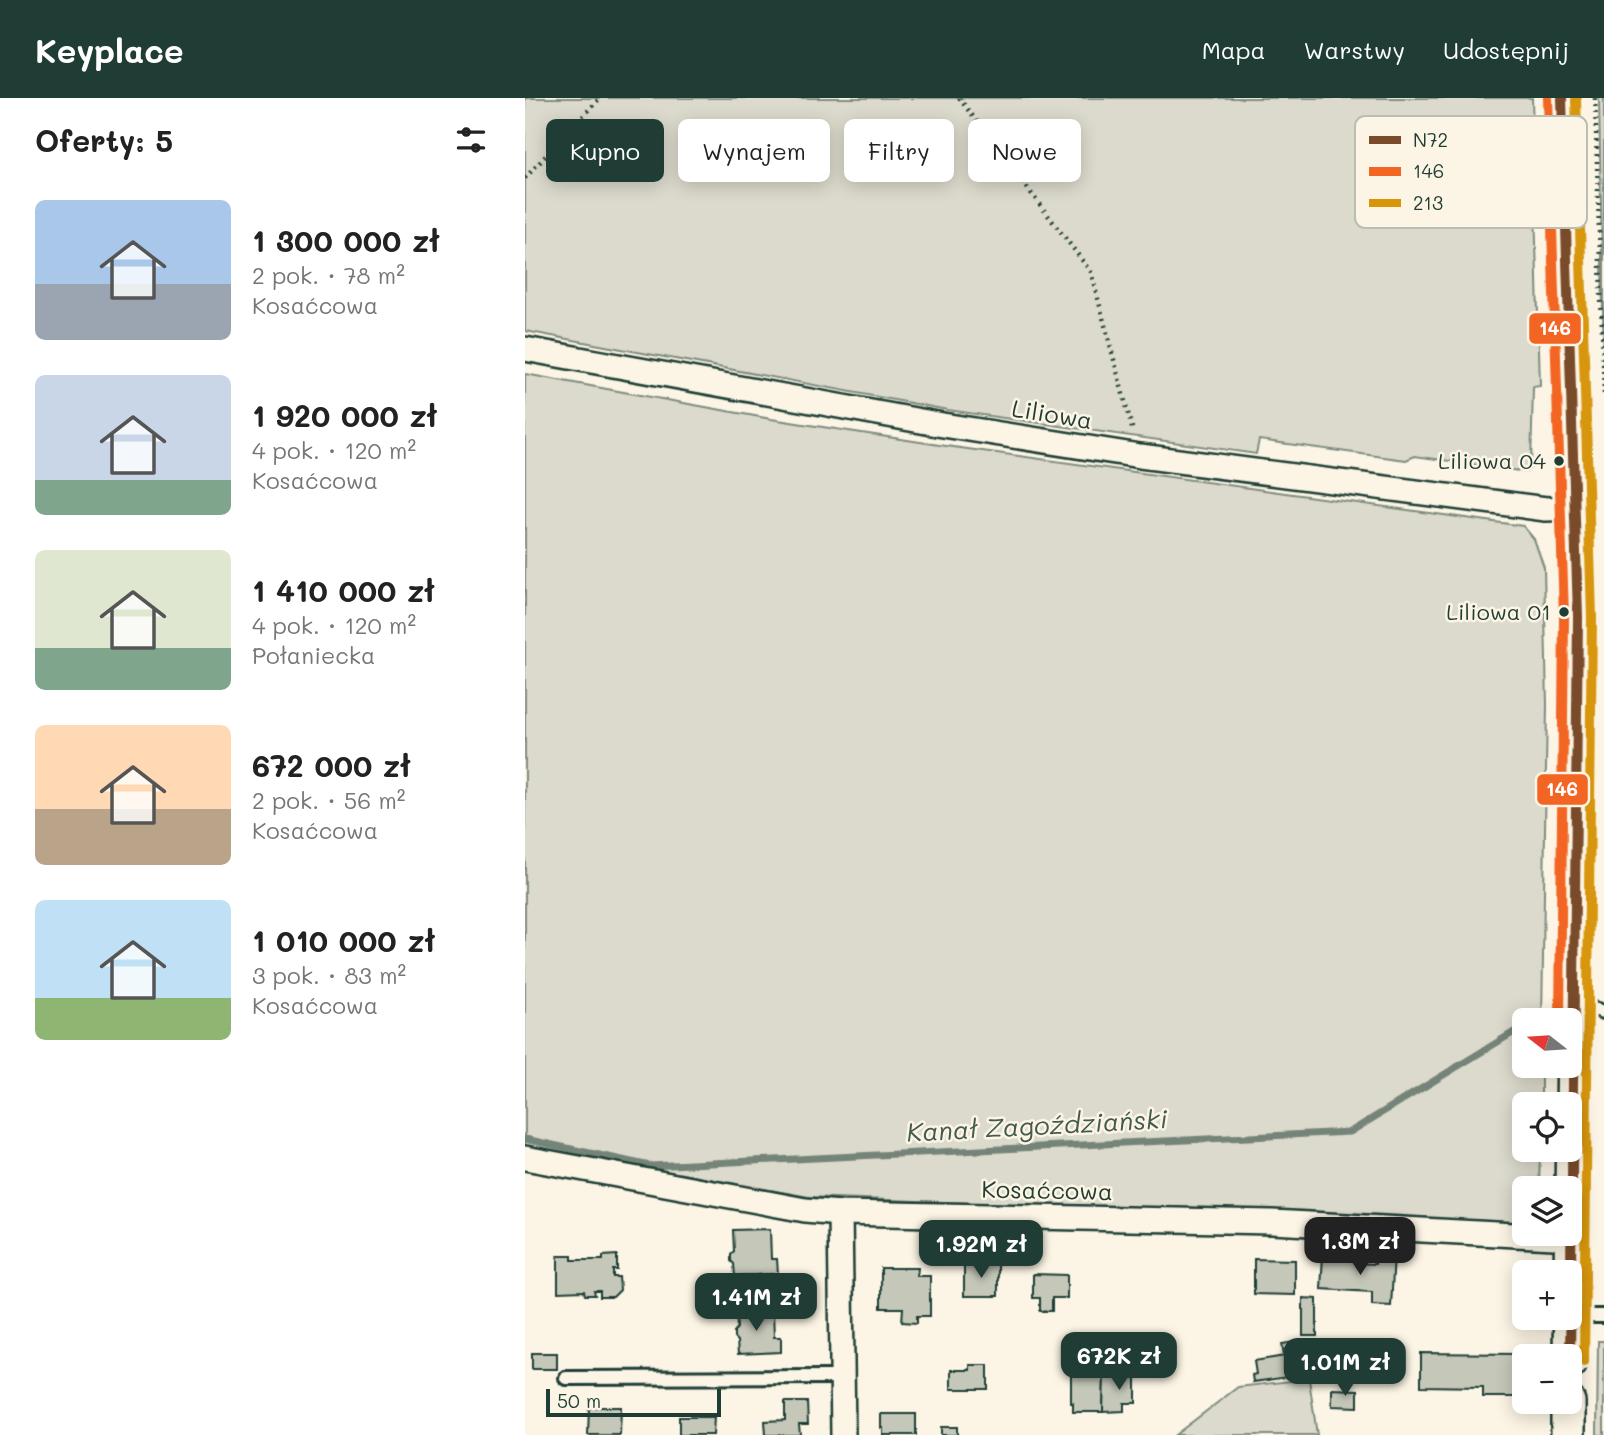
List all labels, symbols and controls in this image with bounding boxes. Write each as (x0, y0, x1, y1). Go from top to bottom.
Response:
text: Keyplace (35, 28, 184, 71)
text: Mapa (1202, 34, 1265, 65)
text: Warstwy (1303, 34, 1405, 65)
text: Udostępnij (1443, 34, 1569, 65)
legend (1355, 116, 1587, 228)
chip: Kupno (546, 119, 664, 182)
chip: Wynajem (678, 119, 830, 182)
chip: Filtry (844, 119, 954, 182)
chip: Nowe (968, 119, 1081, 182)
text: Oferty: 5 (35, 120, 173, 160)
icon: filters (452, 121, 490, 159)
text: N72 (1413, 127, 1448, 152)
text: 146 (1413, 158, 1444, 183)
text: 213 (1413, 190, 1443, 215)
text: 1 300 000 zł (252, 220, 440, 260)
icon: home (91, 228, 175, 312)
text: 2 pok. · 78 m² (252, 260, 405, 290)
text: Kosaćcowa (252, 290, 378, 320)
line badge: 146 (1528, 312, 1582, 345)
text: 146 (1539, 315, 1571, 340)
street label: Liliowa (1010, 392, 1095, 435)
text: 1 920 000 zł (252, 395, 437, 435)
icon: home (91, 403, 175, 487)
text: 4 pok. · 120 m² (252, 435, 416, 465)
place label: Liliowa 04 (1438, 446, 1546, 475)
marker: Liliowa 04 (1552, 454, 1566, 468)
text: Kosaćcowa (252, 465, 378, 495)
text: 1 410 000 zł (252, 570, 435, 610)
icon: home (91, 578, 175, 662)
place label: Liliowa 01 (1446, 597, 1551, 626)
marker: Liliowa 01 (1557, 605, 1571, 619)
text: 4 pok. · 120 m² (252, 610, 416, 640)
text: Połaniecka (252, 640, 375, 670)
text: 672 000 zł (252, 745, 411, 785)
icon: home (91, 753, 175, 837)
line badge: 146 (1536, 773, 1589, 806)
text: 146 (1546, 776, 1578, 801)
text: 2 pok. · 56 m² (252, 785, 405, 815)
text: Kosaćcowa (252, 815, 378, 845)
text: 1 010 000 zł (252, 920, 435, 960)
icon: home (91, 928, 175, 1012)
text: 3 pok. · 83 m² (252, 960, 406, 990)
text: Kosaćcowa (252, 990, 378, 1020)
north arrow (1512, 1008, 1582, 1078)
map controls (1512, 1008, 1582, 1414)
button: locate (1512, 1092, 1582, 1162)
water label: Kanał Zagoździański (905, 1101, 1168, 1149)
street label: Kosaćcowa (981, 1173, 1113, 1206)
button: layers (1512, 1176, 1582, 1246)
pin: 1.3M zł (1295, 1218, 1425, 1277)
pin: 1.92M zł (909, 1220, 1053, 1280)
text: 1.3M zł (1320, 1225, 1400, 1255)
text: 1.92M zł (935, 1228, 1027, 1258)
button: + (1512, 1260, 1582, 1330)
pin: 1.41M zł (684, 1274, 828, 1333)
text: 1.41M zł (711, 1281, 801, 1311)
pin: 672K zł (1054, 1332, 1184, 1392)
pin: 1.01M zł (1273, 1338, 1417, 1398)
text: 672K zł (1077, 1340, 1161, 1370)
button: − (1512, 1344, 1582, 1414)
text: 1.01M zł (1300, 1346, 1390, 1376)
scale bar (546, 1386, 721, 1418)
text: 50 m (557, 1388, 601, 1413)

